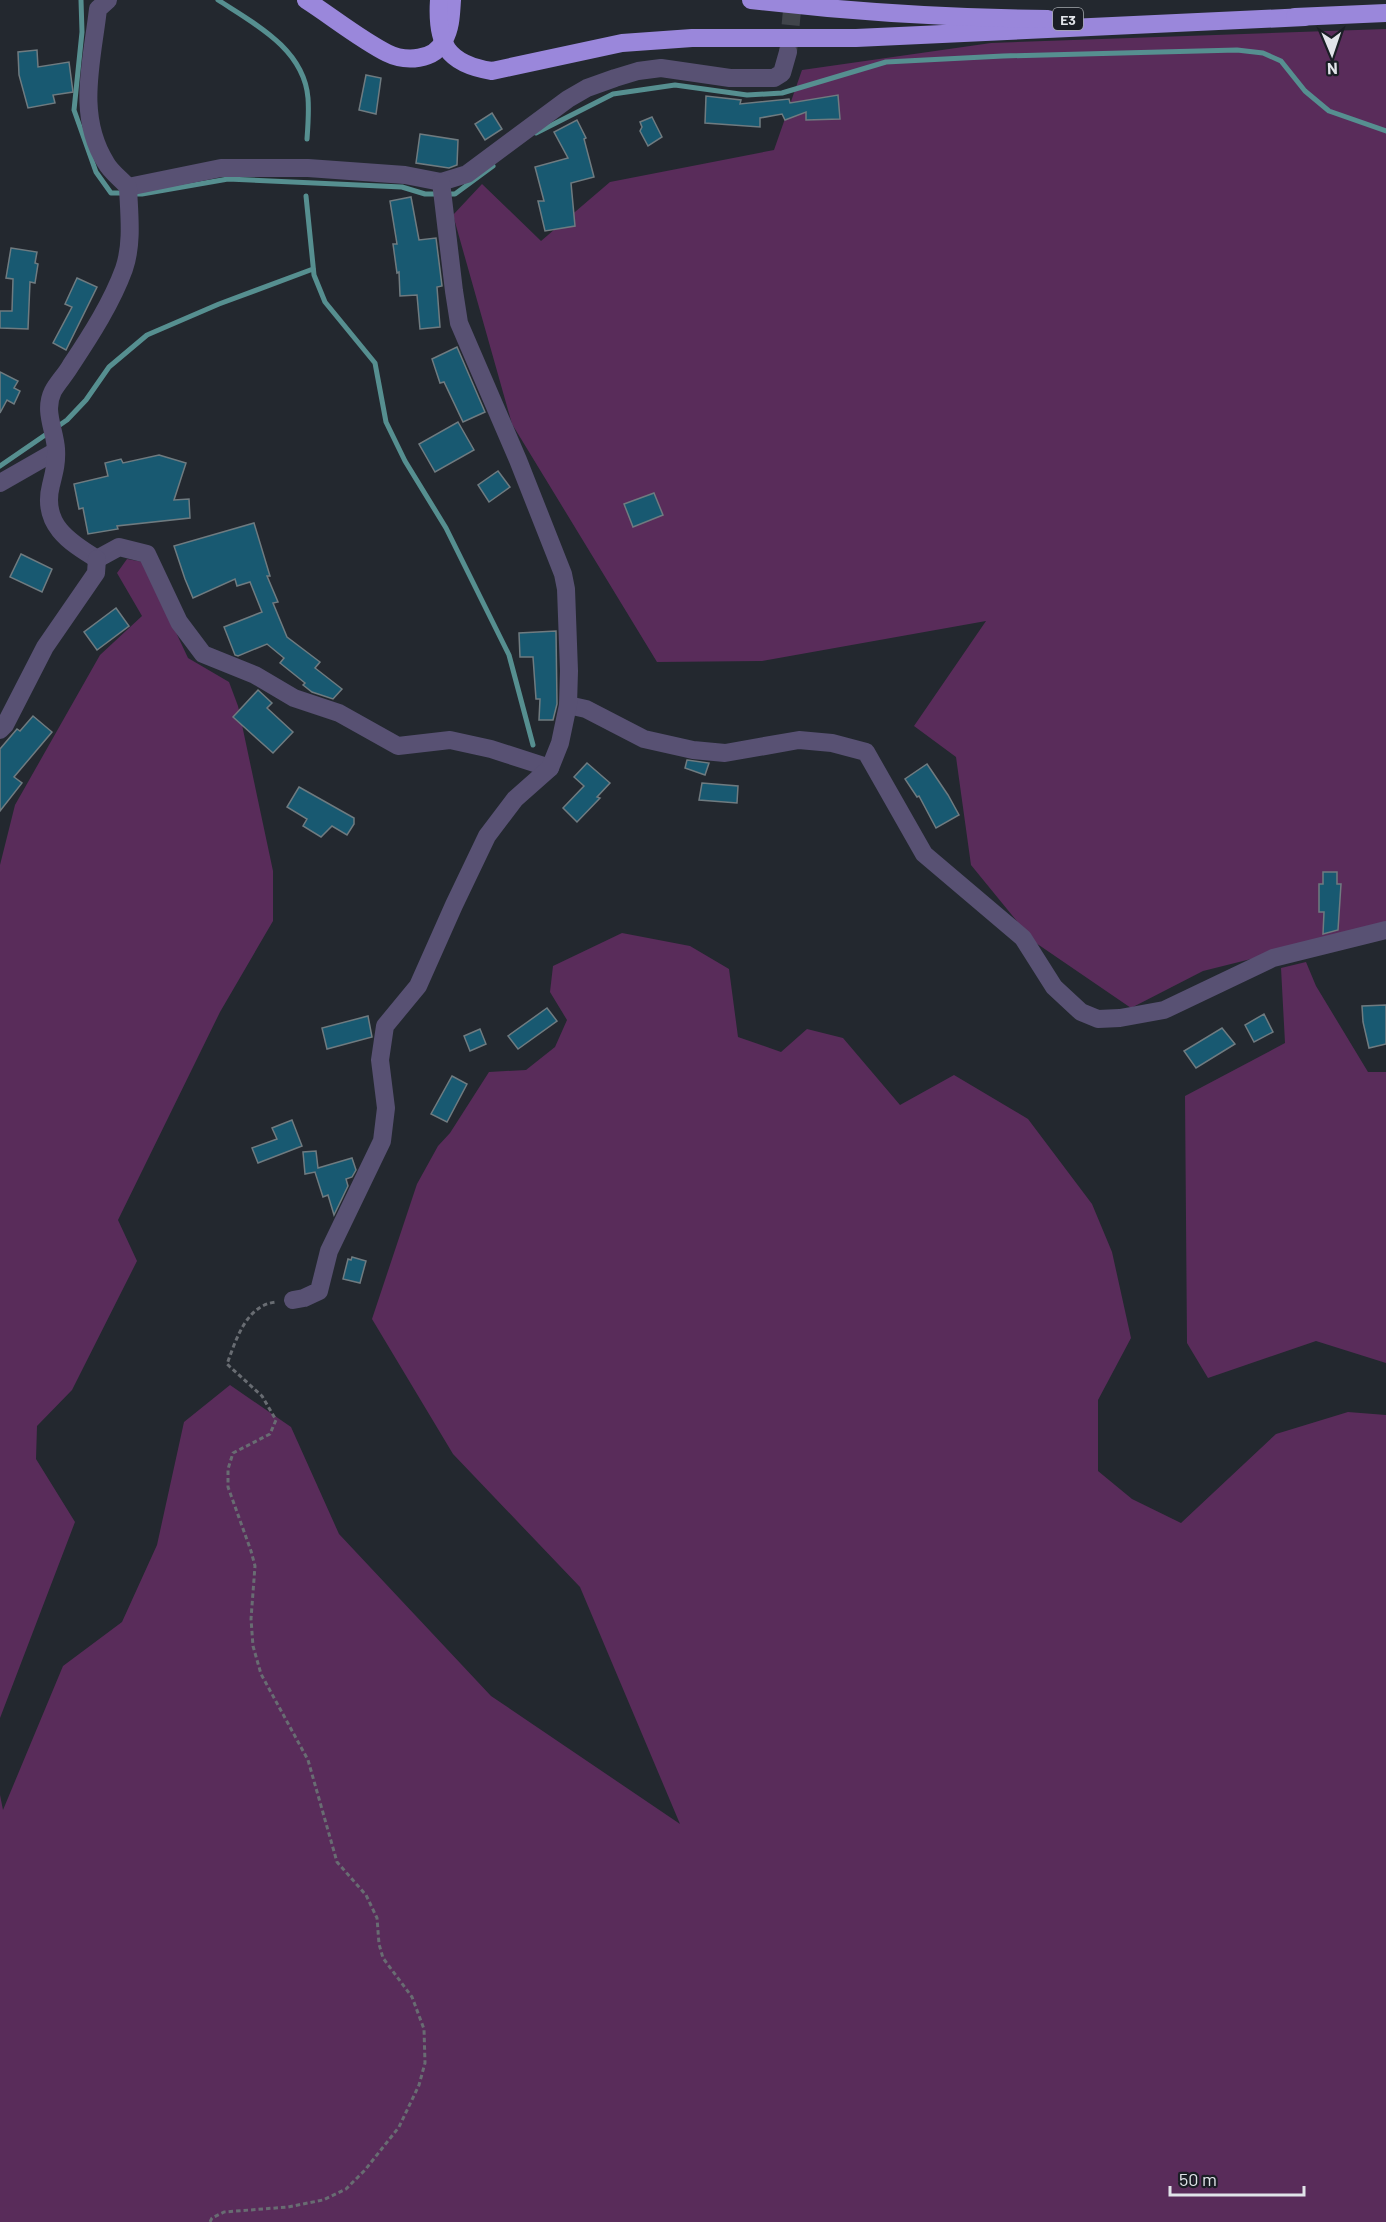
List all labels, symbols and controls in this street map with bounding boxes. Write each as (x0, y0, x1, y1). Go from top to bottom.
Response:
road number: E3 (1053, 8, 1083, 30)
north arrow (1302, 24, 1362, 84)
text: N (1327, 60, 1338, 79)
scale bar (1170, 2159, 1304, 2197)
text: 50 m (1179, 2168, 1217, 2190)

